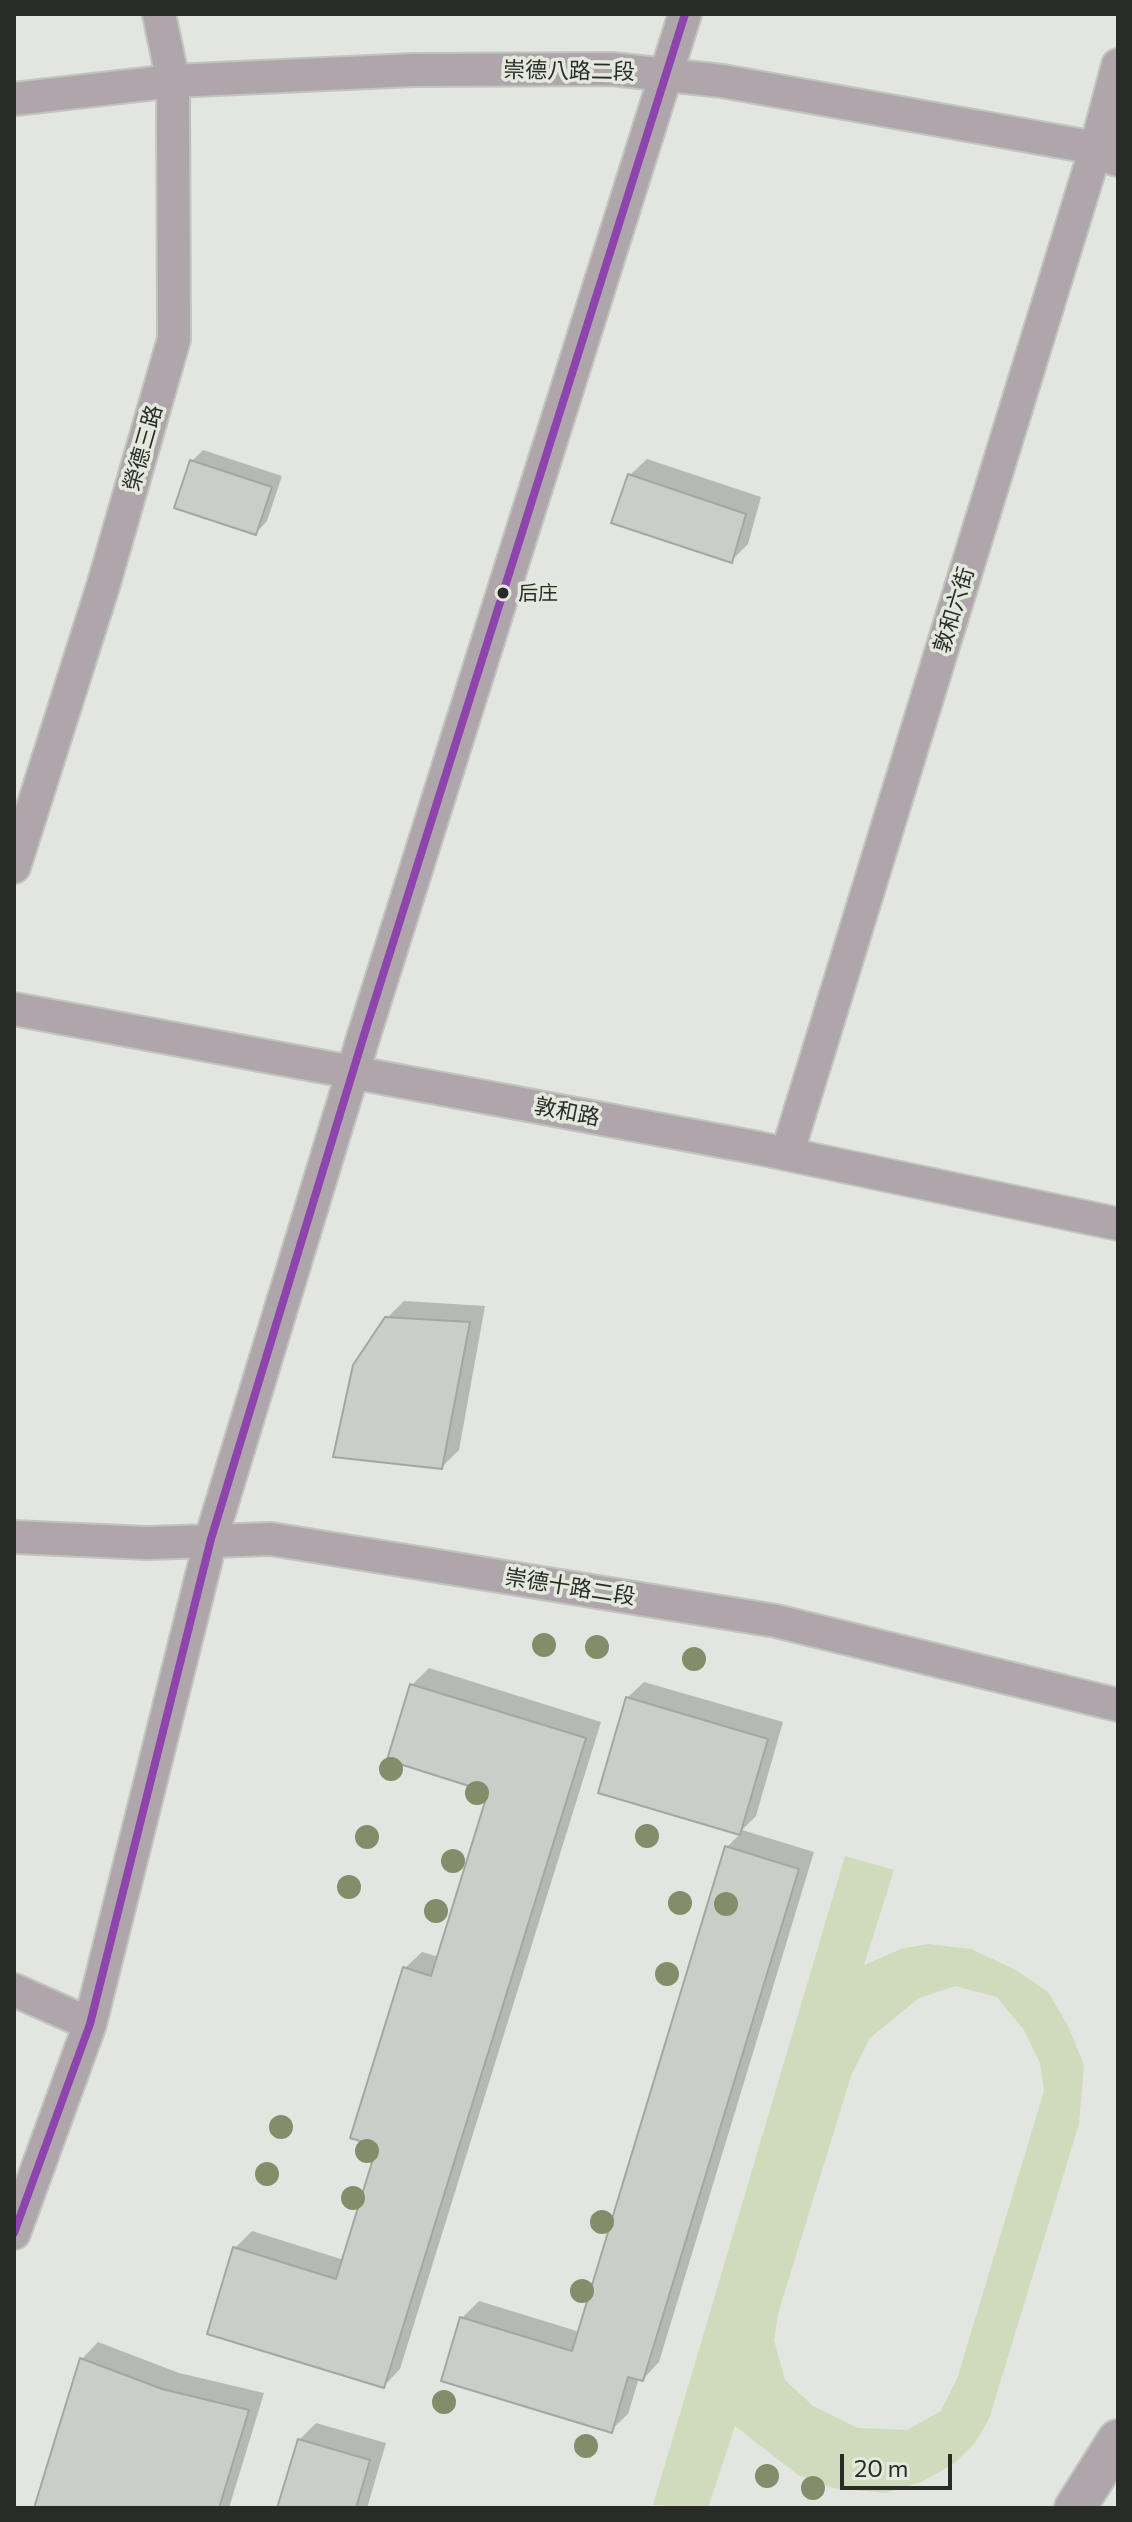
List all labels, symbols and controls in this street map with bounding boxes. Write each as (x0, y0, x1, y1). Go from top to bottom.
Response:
street label: 崇德八路二段 (503, 57, 635, 85)
street label: 榮德三路 (118, 402, 168, 494)
street label: 敦和六街 (929, 564, 979, 656)
place label: 后庄 (518, 581, 558, 605)
marker: 后庄 (495, 585, 511, 601)
street label: 敦和路 (532, 1093, 602, 1131)
street label: 崇德十路二段 (503, 1564, 637, 1610)
scale bar (844, 2438, 956, 2488)
text: 20 m (854, 2453, 908, 2482)

